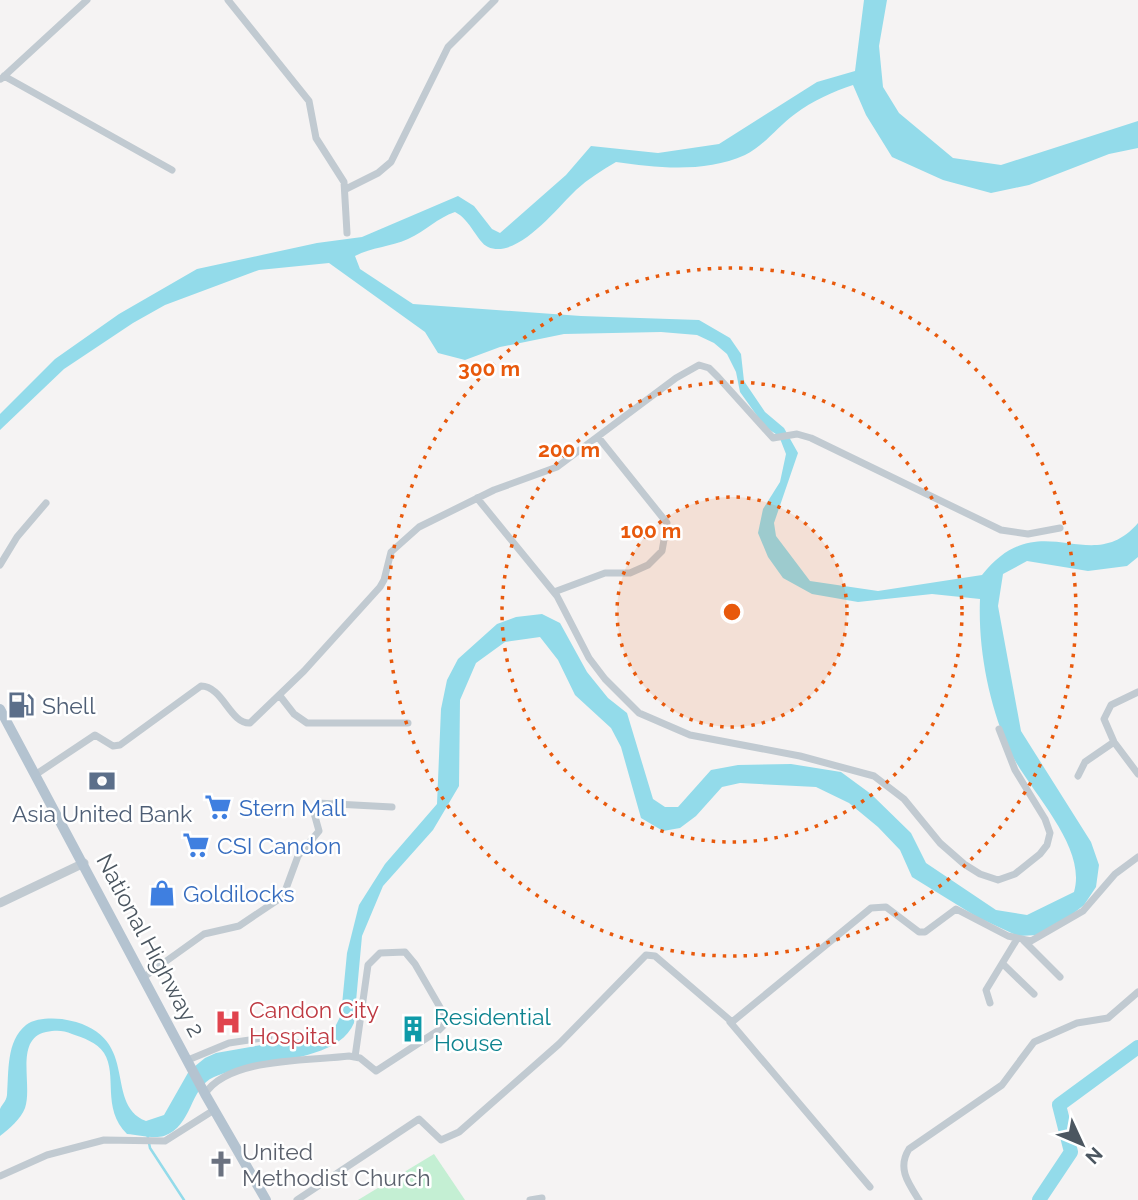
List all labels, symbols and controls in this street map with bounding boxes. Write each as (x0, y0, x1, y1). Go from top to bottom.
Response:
text: 300 m (458, 356, 520, 381)
text: 200 m (538, 437, 600, 462)
text: 100 m (621, 518, 681, 543)
centre of rings (720, 600, 744, 624)
fuel station icon: Shell (6, 690, 36, 720)
place label: Shell (42, 692, 96, 719)
bank icon: Asia United Bank (87, 766, 117, 796)
supermarket icon: Stern Mall (203, 792, 233, 822)
place label: Stern Mall (239, 794, 347, 821)
place label: Asia United Bank (12, 800, 192, 827)
supermarket icon: CSI Candon (181, 830, 211, 860)
place label: CSI Candon (217, 832, 341, 859)
street label: National Highway 2 (91, 849, 211, 1041)
shop icon: Goldilocks (147, 878, 177, 908)
place label: Goldilocks (183, 880, 295, 907)
place label: Candon City Hospital (249, 996, 379, 1049)
place label: Residential House (434, 1003, 552, 1056)
hospital icon: Candon City Hospital (213, 1007, 243, 1037)
building icon: Residential House (398, 1014, 428, 1044)
north arrow (1047, 1109, 1117, 1179)
place label: United Methodist Church (242, 1138, 431, 1191)
text: N (1081, 1143, 1107, 1169)
church icon: United Methodist Church (206, 1149, 236, 1179)

